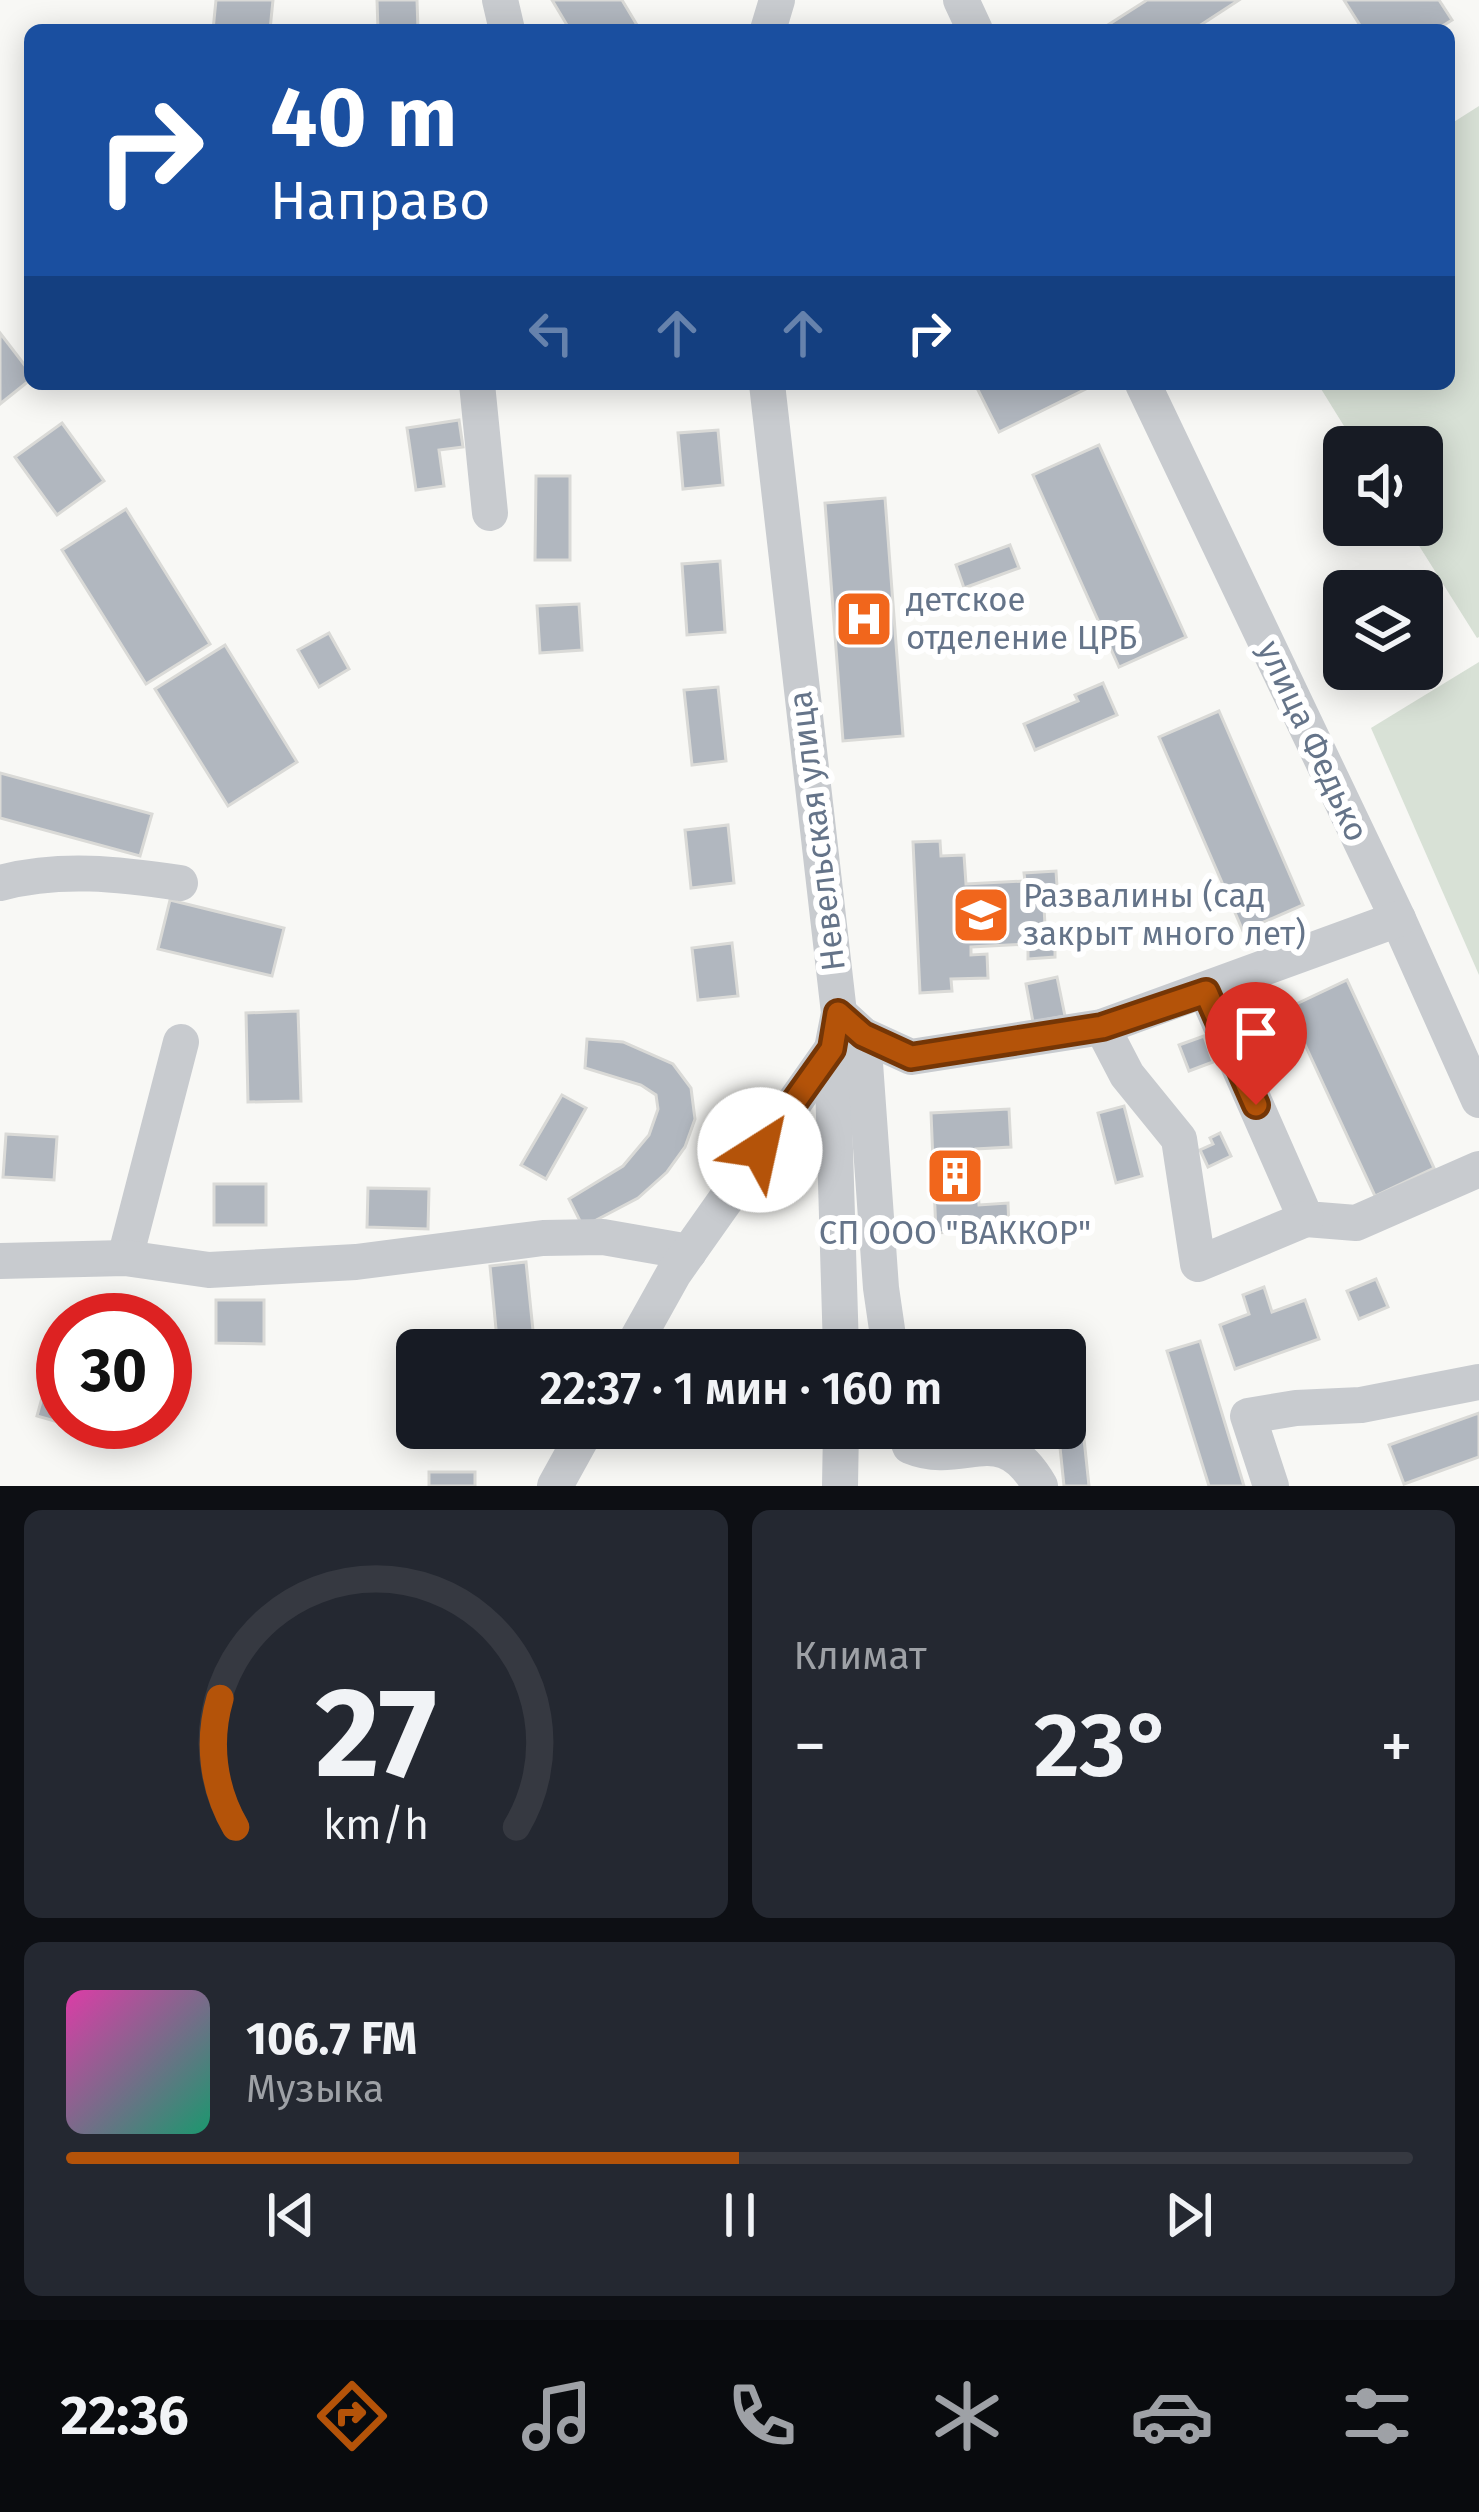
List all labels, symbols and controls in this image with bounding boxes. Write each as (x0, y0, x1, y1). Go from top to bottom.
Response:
text: 40 m (270, 67, 458, 168)
icon: right (72, 72, 228, 228)
text: Направо (270, 169, 491, 233)
icon: left (518, 300, 584, 366)
icon: ahead (644, 300, 710, 366)
icon: ahead (770, 300, 836, 366)
icon: right (896, 300, 962, 366)
map controls (1323, 426, 1443, 690)
button: sound (1323, 426, 1443, 546)
button: layers (1323, 570, 1443, 690)
place label: детское отделение ЦРБ (906, 580, 1137, 658)
hospital icon: детское отделение ЦРБ (833, 588, 895, 650)
street label: улица Федько (1249, 634, 1377, 848)
street label: Невельская улица (780, 689, 854, 973)
place label: Развалины (сад закрыт много лет) (1023, 876, 1306, 954)
school or university icon: Развалины (сад закрыт много лет) (950, 884, 1012, 946)
pin (1205, 982, 1307, 1105)
icon: arrive (1223, 1000, 1289, 1066)
position arrow (697, 1087, 823, 1213)
building icon: СП ООО "ВАККОР" (924, 1145, 986, 1207)
place label: СП ООО "ВАККОР" (819, 1213, 1091, 1253)
speed limit sign: 30 (36, 1293, 192, 1449)
text: 22:37 · 1 мин · 160 m (540, 1362, 942, 1416)
text: Климат (794, 1633, 927, 1679)
text: 27 (315, 1659, 437, 1809)
text: 23° (1034, 1692, 1173, 1800)
text: − (794, 1707, 827, 1786)
text: + (1380, 1707, 1413, 1786)
text: km/h (323, 1799, 429, 1850)
text: 106.7 FM (246, 2012, 417, 2066)
text: Музыка (246, 2066, 384, 2112)
icon: previous (258, 2182, 324, 2248)
icon: pause (707, 2182, 773, 2248)
icon: next (1156, 2182, 1222, 2248)
icon: directions (310, 2374, 394, 2458)
icon: music (515, 2374, 599, 2458)
icon: phone (720, 2374, 804, 2458)
icon: climate (925, 2374, 1009, 2458)
icon: car (1130, 2374, 1214, 2458)
icon: filters (1335, 2374, 1419, 2458)
text: 22:36 (60, 2384, 189, 2448)

